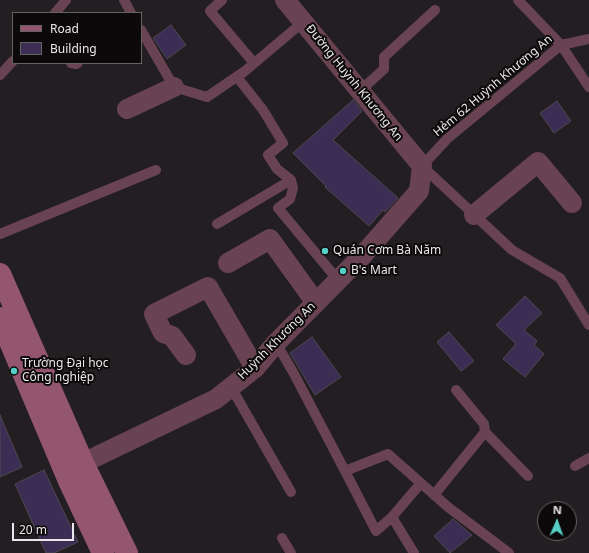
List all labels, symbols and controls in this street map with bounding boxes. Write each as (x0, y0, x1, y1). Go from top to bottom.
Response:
legend (12, 12, 142, 64)
text: Road (50, 20, 79, 37)
street label: Đường Huỳnh Khương An (303, 22, 405, 144)
street label: Hẻm 62 Huỳnh Khương An (431, 32, 555, 140)
text: Building (50, 40, 97, 57)
place label: Quán Cơm Bà Năm (333, 244, 441, 258)
marker: Quán Cơm Bà Năm (320, 246, 330, 256)
place label: B's Mart (351, 264, 397, 278)
marker: B's Mart (338, 266, 348, 276)
street label: Huỳnh Khương An (235, 299, 319, 383)
place label: Trường Đại học Công nghiệp (22, 357, 109, 385)
marker: Trường Đại học Công nghiệp (9, 366, 19, 376)
north arrow (537, 501, 577, 541)
text: N (553, 502, 562, 517)
scale bar (14, 515, 76, 541)
text: 20 m (19, 521, 47, 538)

